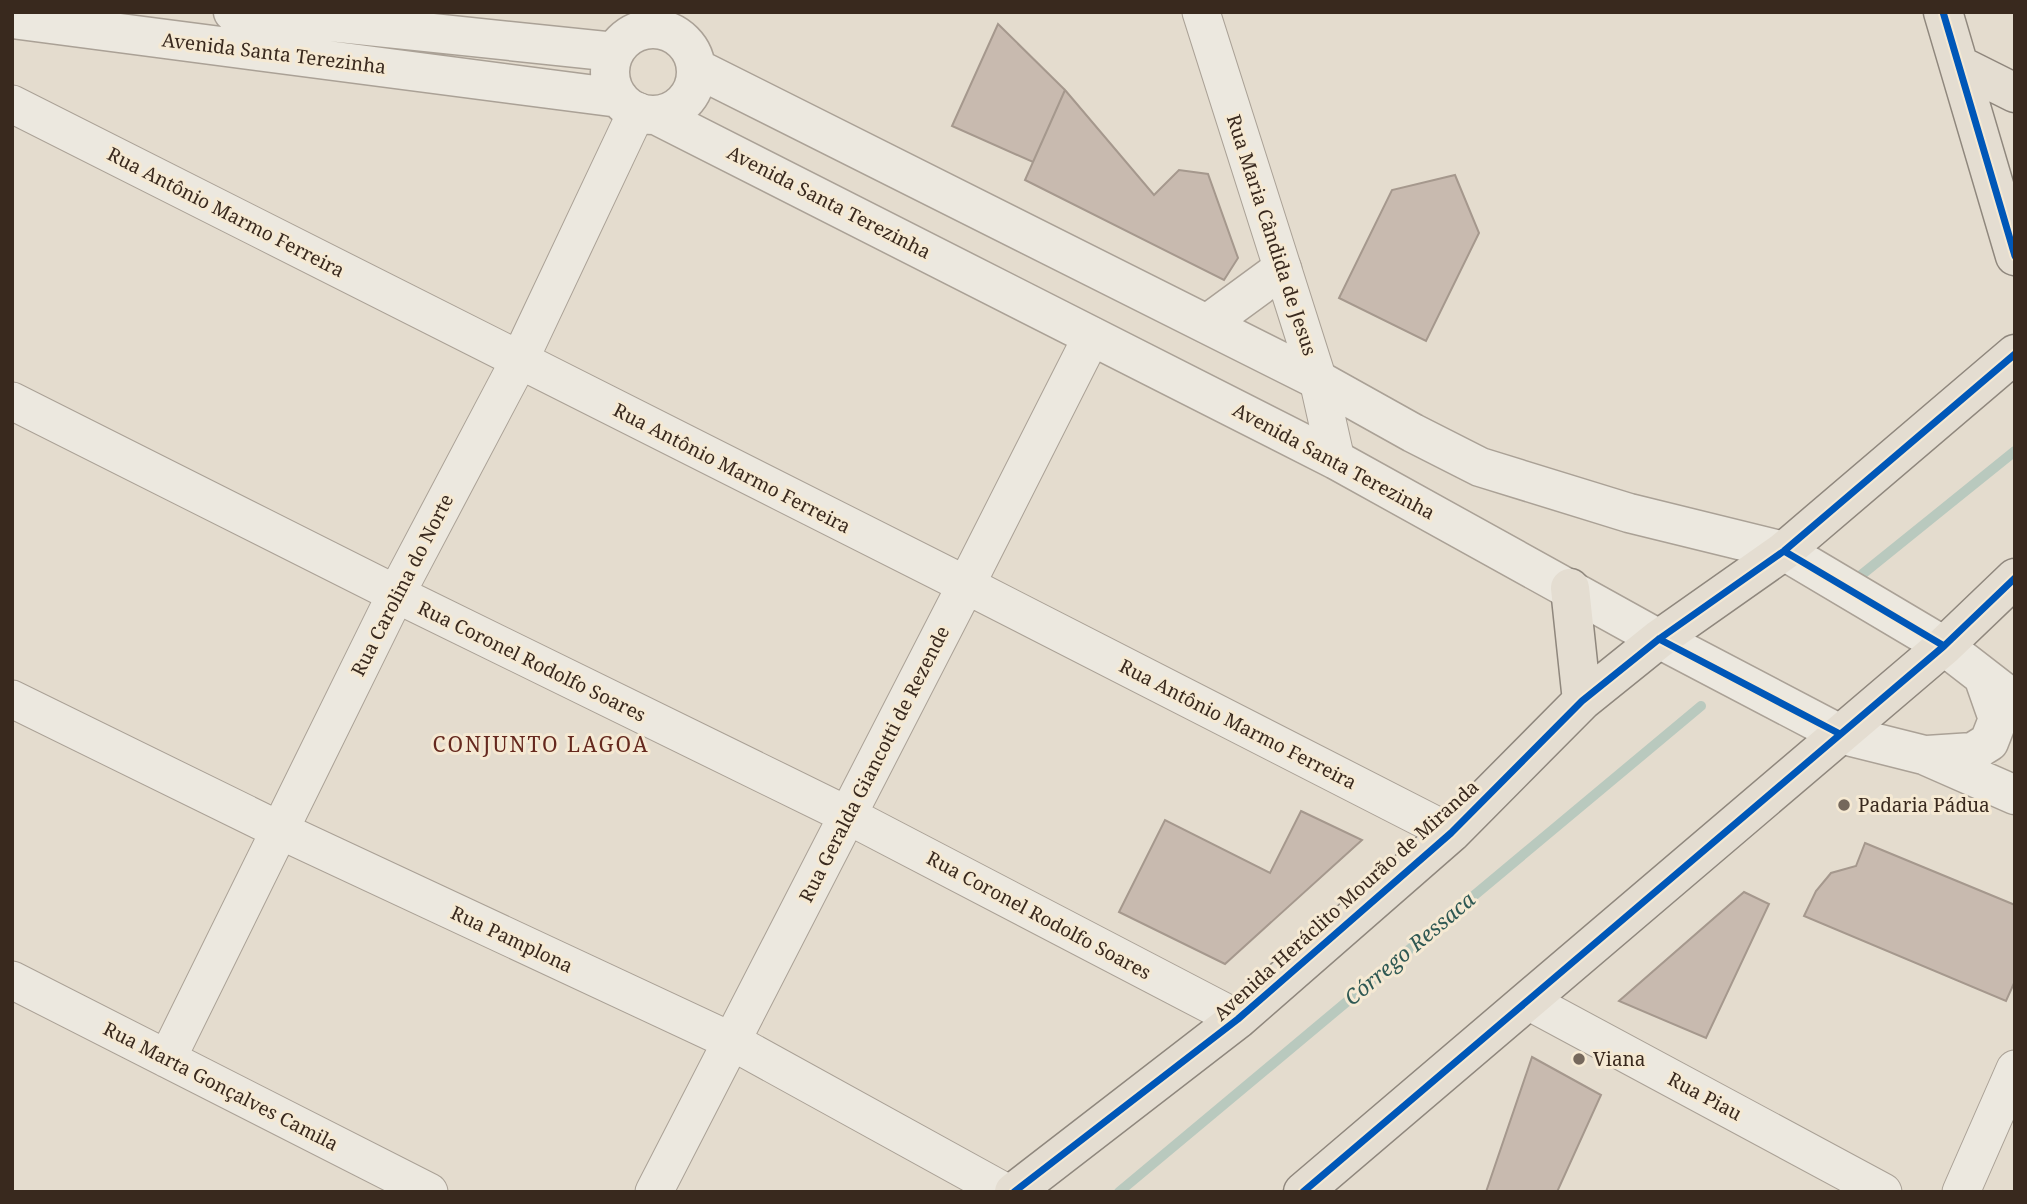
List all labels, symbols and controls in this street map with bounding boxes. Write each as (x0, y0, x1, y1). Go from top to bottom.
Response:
street label: Avenida Santa Terezinha (161, 26, 387, 80)
street label: Rua Maria Cândida de Jesus (1221, 111, 1323, 359)
street label: Avenida Santa Terezinha (723, 139, 935, 265)
street label: Rua Antônio Marmo Ferreira (103, 141, 349, 283)
street label: Rua Antônio Marmo Ferreira (609, 397, 855, 539)
street label: Avenida Santa Terezinha (1228, 397, 1440, 525)
street label: Rua Carolina do Norte (345, 489, 459, 681)
street label: Rua Coronel Rodolfo Soares (414, 594, 650, 728)
street label: Rua Geralda Giancotti de Rezende (793, 621, 955, 907)
street label: Rua Antônio Marmo Ferreira (1115, 653, 1361, 795)
district label: CONJUNTO LAGOA (433, 730, 650, 758)
street label: Avenida Heráclito Mourão de Miranda (1208, 774, 1484, 1026)
place label: Padaria Pádua (1858, 792, 1990, 818)
marker: Padaria Pádua (1836, 797, 1852, 813)
street label: Rua Coronel Rodolfo Soares (922, 845, 1156, 985)
water label: Córrego Ressaca (1338, 885, 1481, 1011)
street label: Rua Pamplona (447, 899, 577, 979)
street label: Rua Marta Gonçalves Camila (99, 1015, 343, 1157)
place label: Viana (1593, 1046, 1646, 1072)
marker: Viana (1571, 1051, 1587, 1067)
street label: Rua Piau (1663, 1066, 1747, 1126)

